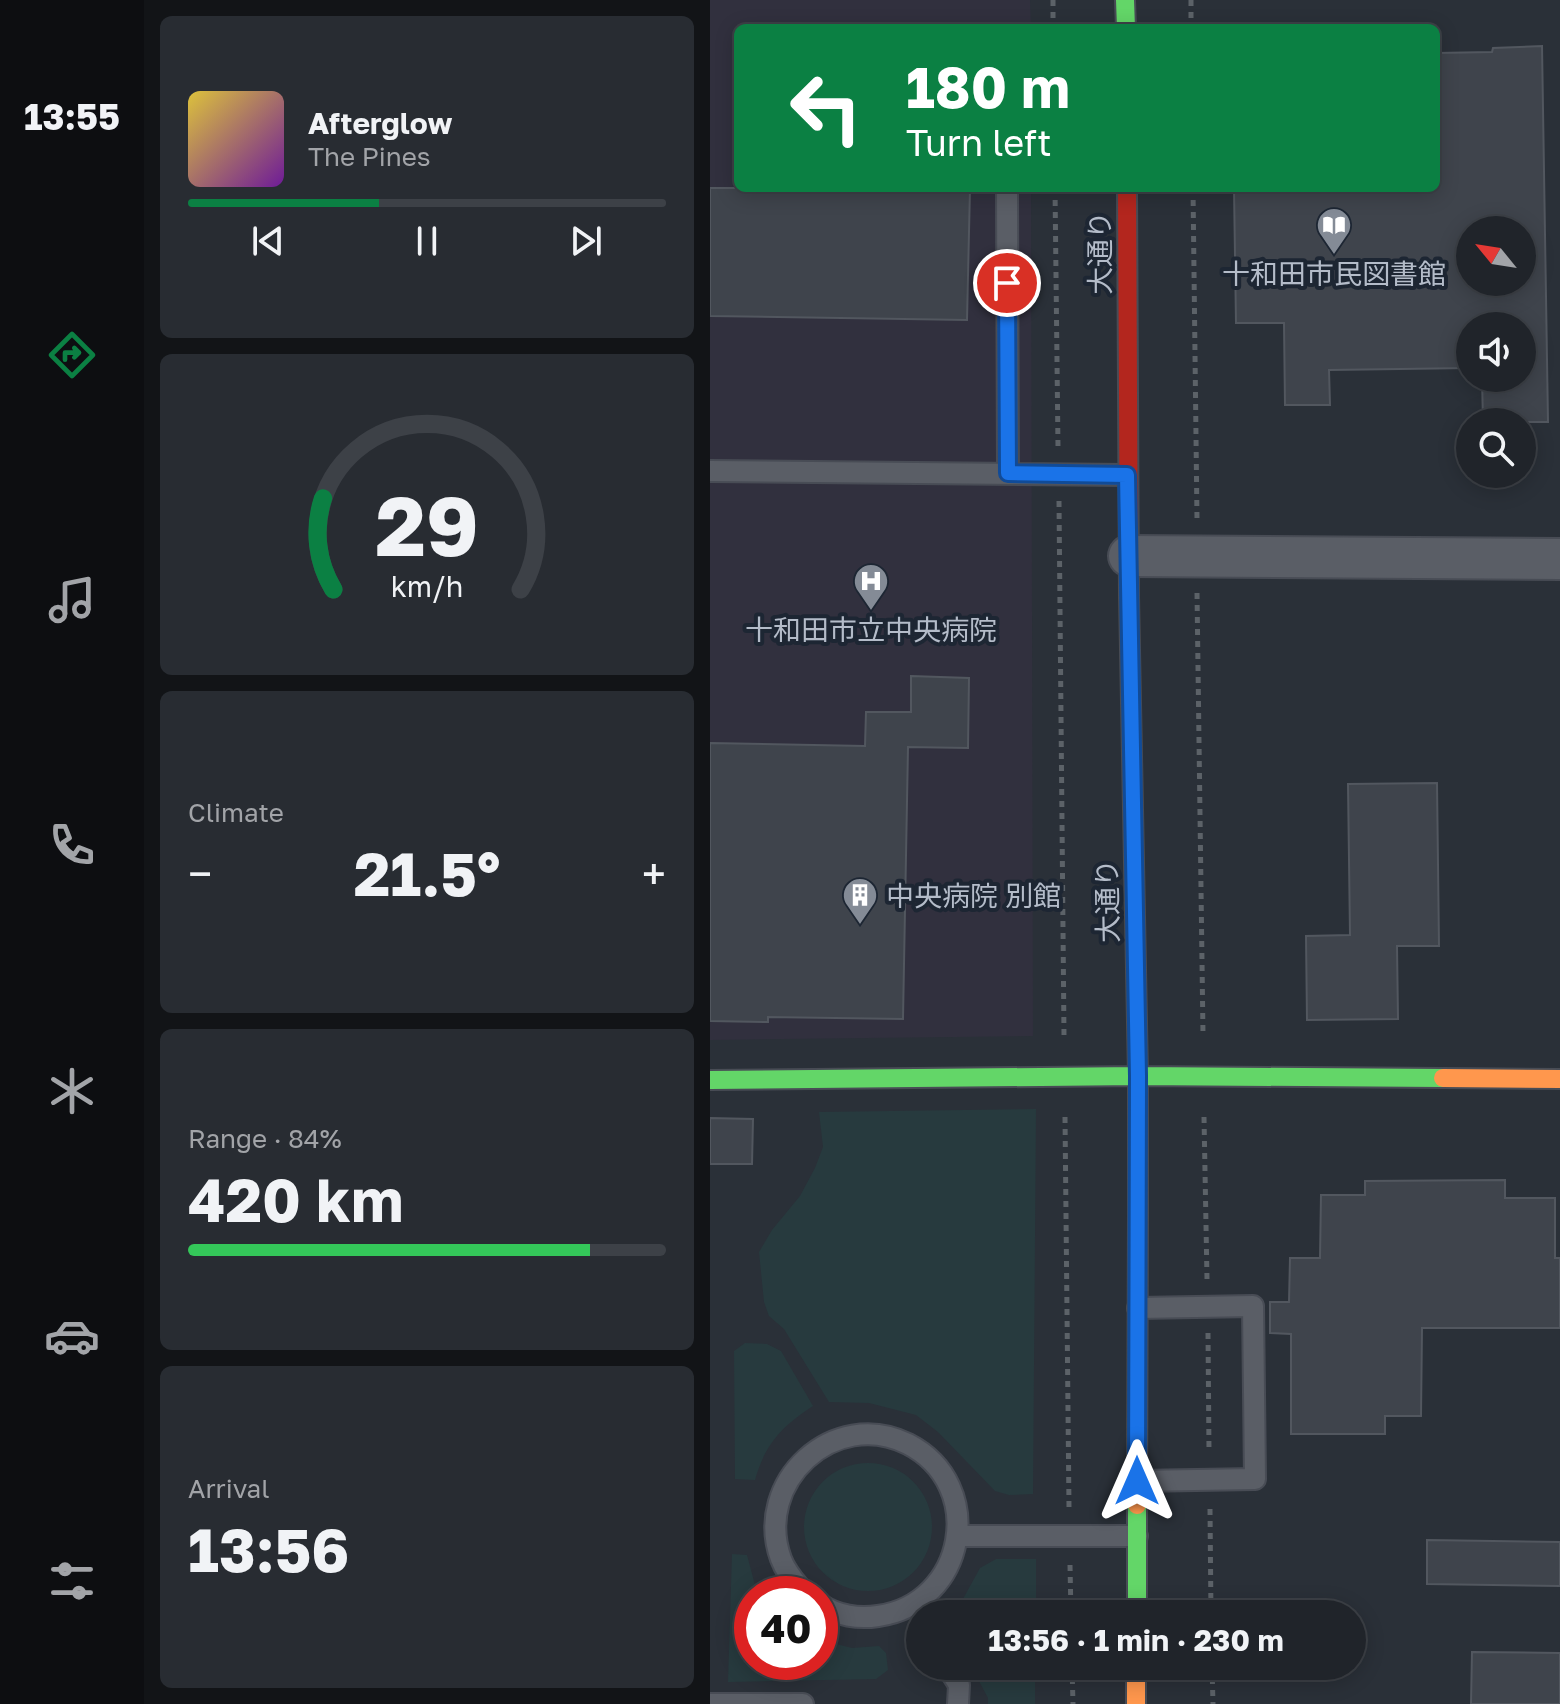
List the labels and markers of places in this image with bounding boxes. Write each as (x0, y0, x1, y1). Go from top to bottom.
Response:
library icon: 十和田市民図書館 (1315, 206, 1353, 256)
pin (973, 249, 1041, 317)
place label: 十和田市民図書館 (1222, 257, 1446, 290)
hospital icon: 十和田市立中央病院 (852, 562, 890, 612)
place label: 十和田市立中央病院 (745, 613, 997, 646)
building icon: 中央病院 別館 (841, 876, 879, 926)
place label: 中央病院 別館 (886, 879, 1061, 912)

